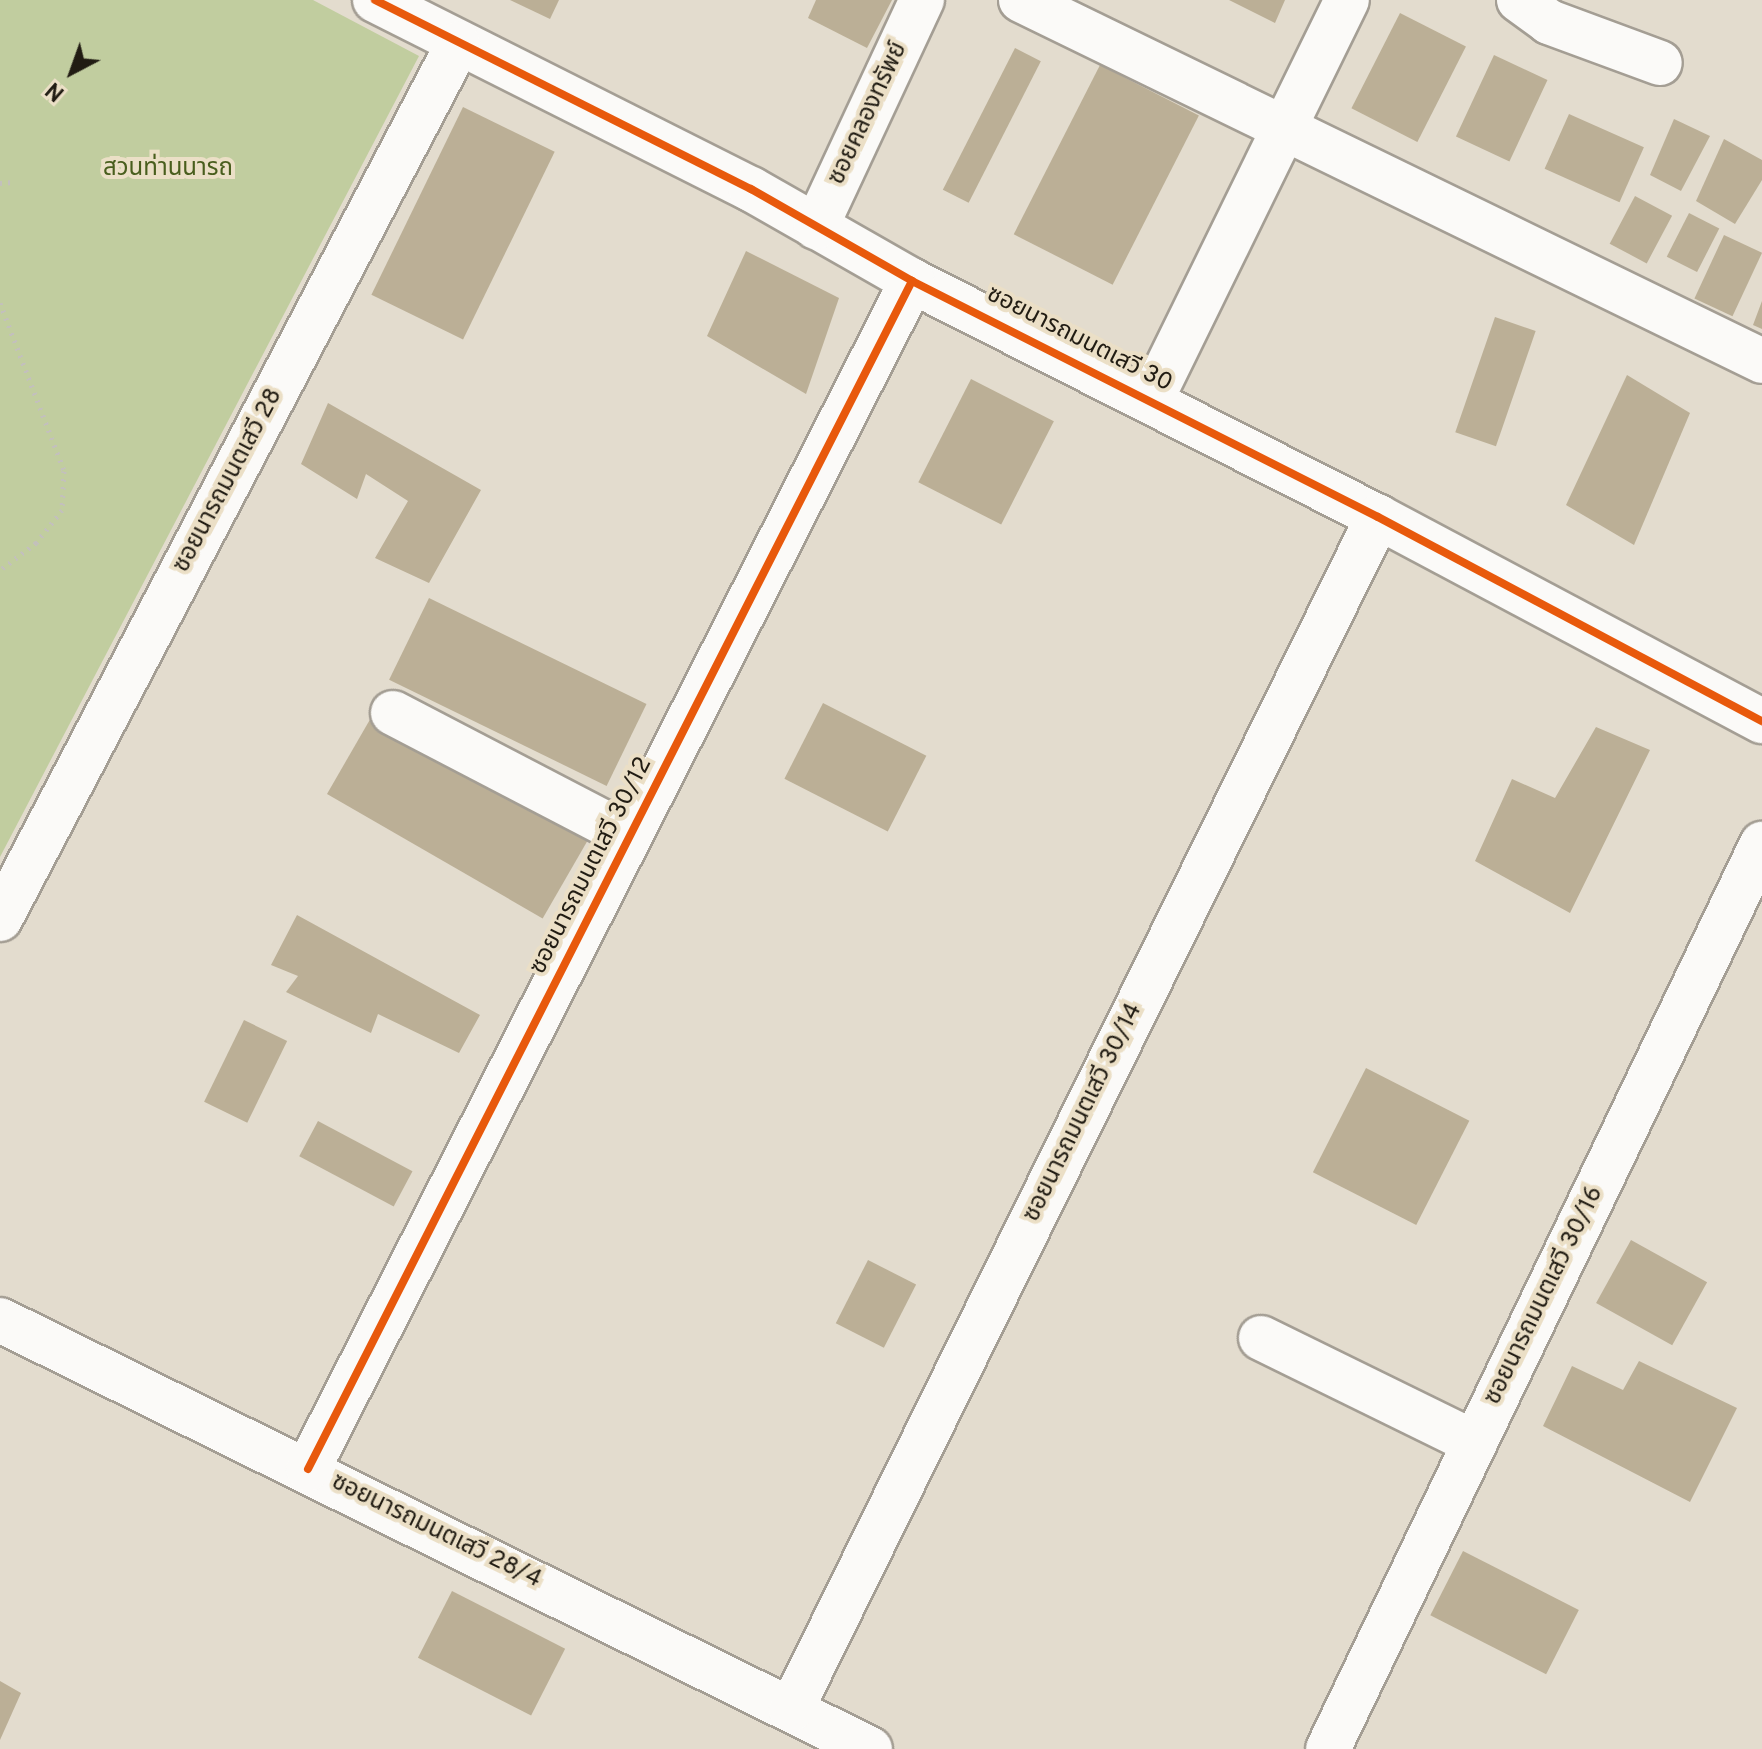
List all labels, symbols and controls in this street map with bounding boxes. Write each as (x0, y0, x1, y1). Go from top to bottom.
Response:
north arrow (32, 32, 112, 112)
street label: ซอยคลองทรัพย์ (823, 38, 915, 190)
text: N (41, 75, 71, 106)
park label: สวนท่านนารถ (103, 156, 233, 184)
street label: ซอยนารถมนตเสวี 30 (981, 281, 1177, 399)
street label: ซอยนารถมนตเสวี 28 (168, 384, 290, 578)
street label: ซอยนารถมนตเสวี 30/12 (525, 753, 659, 979)
street label: ซอยนารถมนตเสวี 30/14 (1019, 999, 1149, 1227)
street label: ซอยนารถมนตเสวี 30/16 (1480, 1182, 1610, 1410)
street label: ซอยนารถมนตเสวี 28/4 (326, 1469, 546, 1595)

